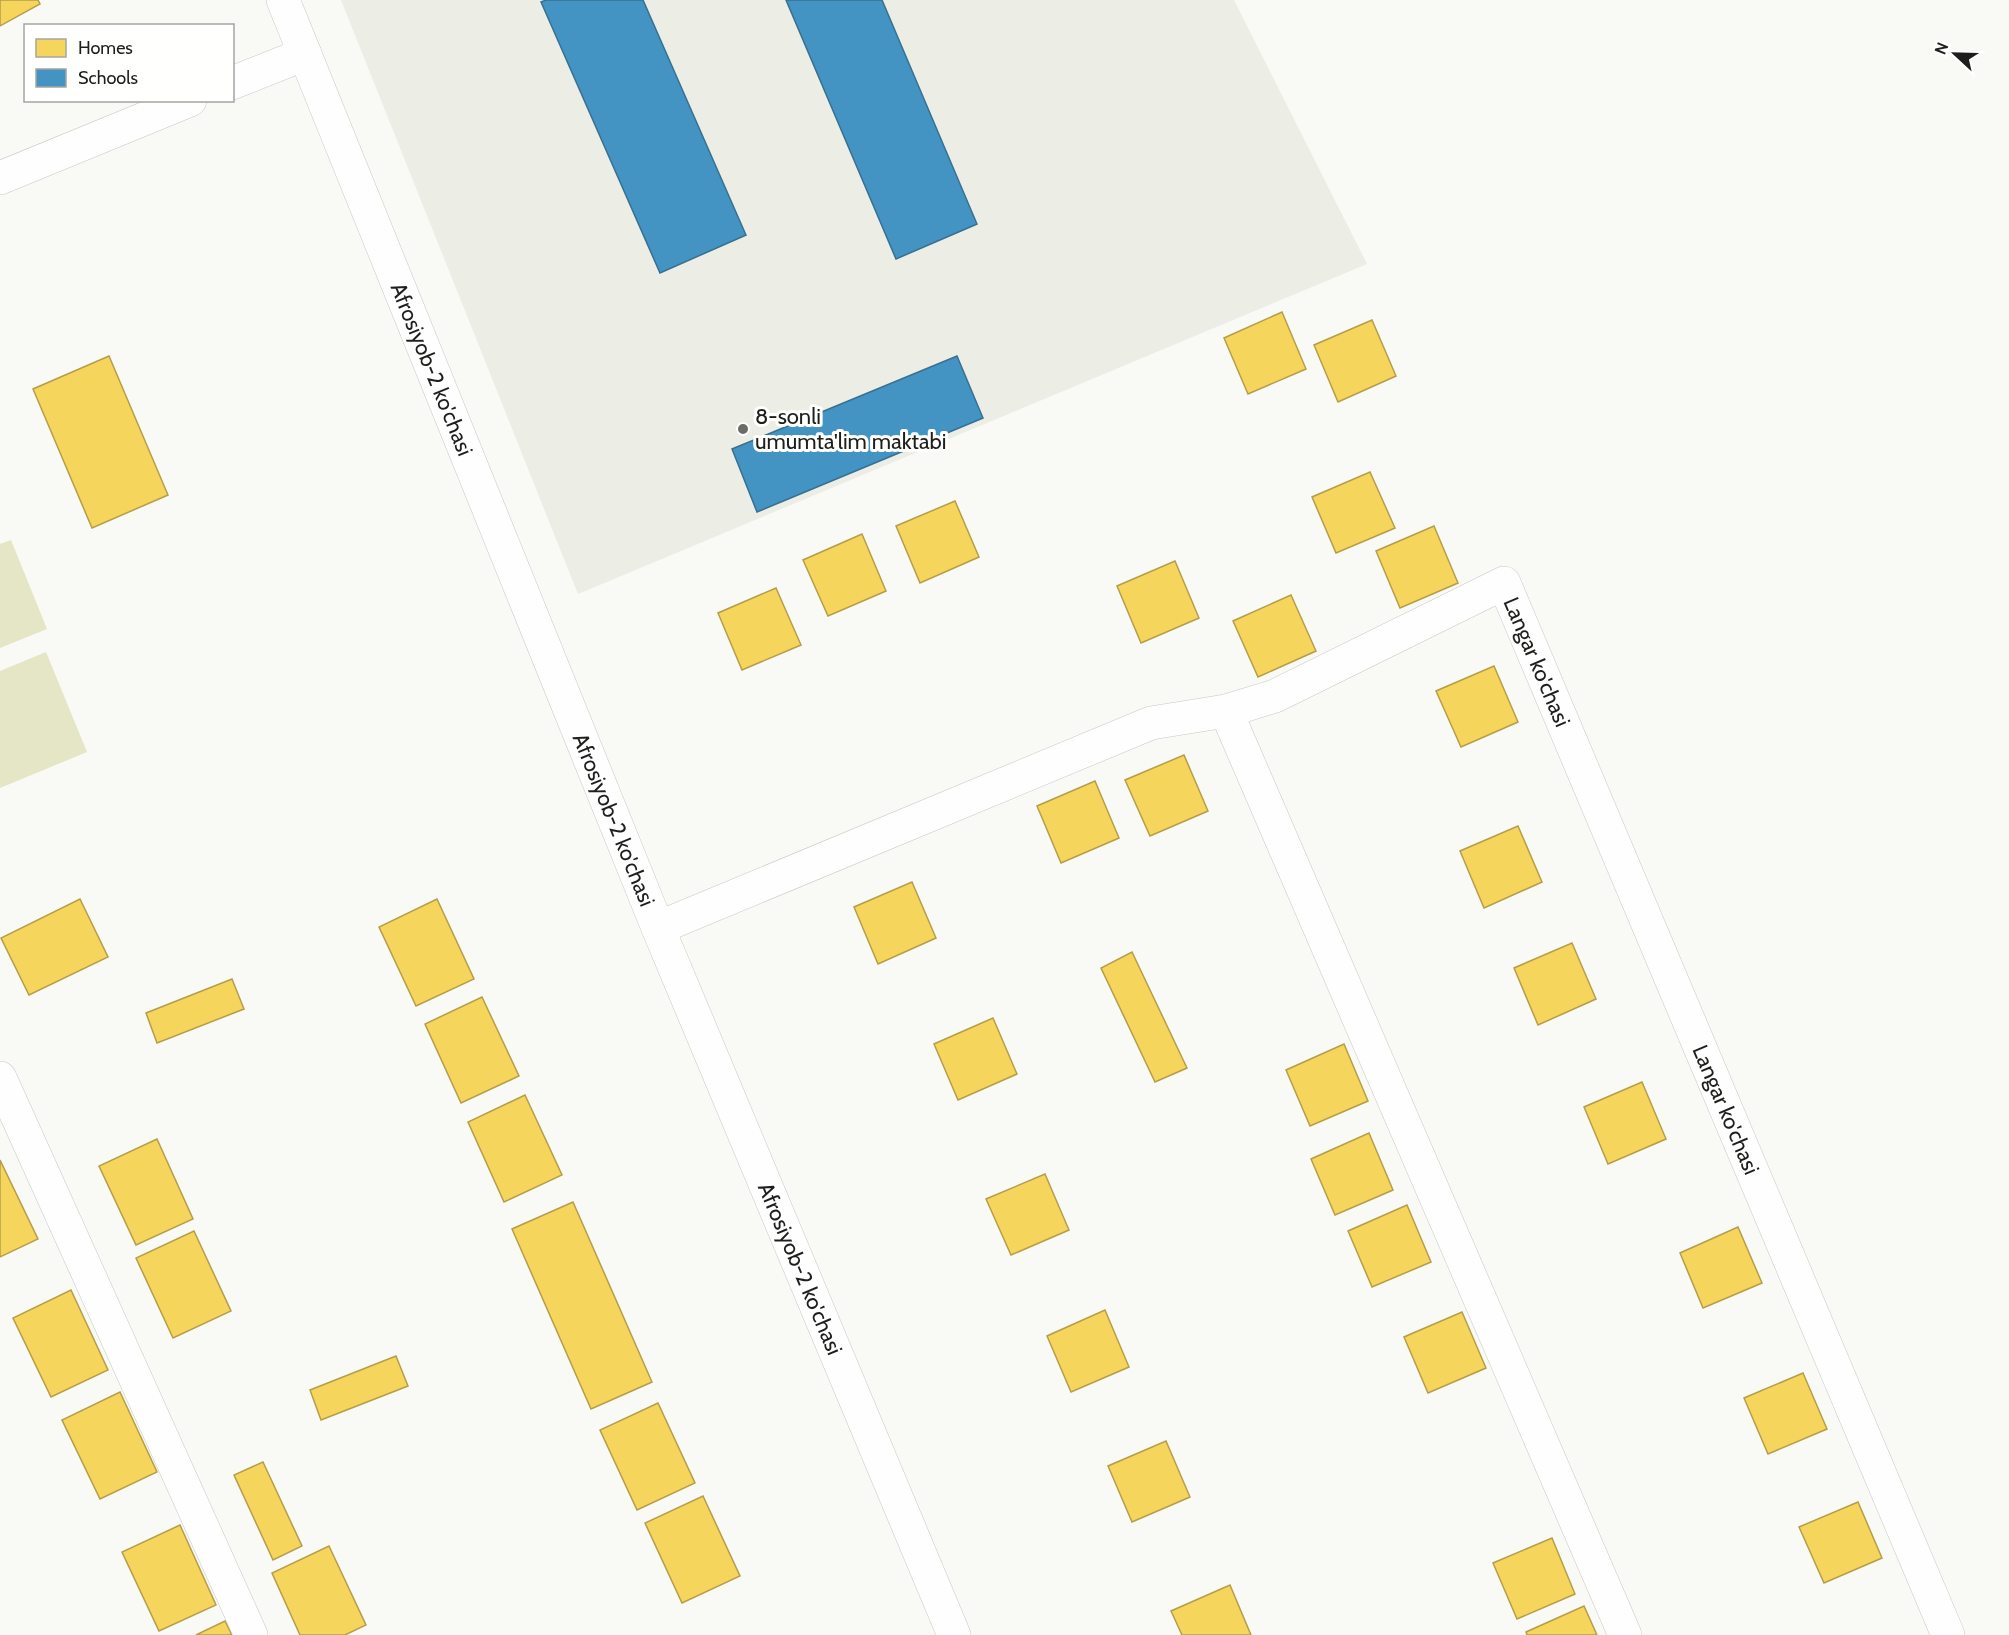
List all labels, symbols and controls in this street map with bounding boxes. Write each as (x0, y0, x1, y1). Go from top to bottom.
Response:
legend (24, 24, 234, 102)
north arrow (1925, 24, 1985, 84)
text: Homes (78, 37, 133, 59)
text: N (1931, 40, 1952, 57)
text: Schools (78, 67, 138, 89)
street label: Afrosiyob-2 ko'chasi (385, 279, 479, 460)
place label: 8-sonli umumta'lim maktabi (755, 403, 946, 455)
marker: 8-sonli umumta'lim maktabi (736, 422, 750, 436)
street label: Langar ko'chasi (1498, 593, 1576, 731)
street label: Afrosiyob-2 ko'chasi (567, 729, 661, 910)
street label: Langar ko'chasi (1686, 1041, 1765, 1179)
street label: Afrosiyob-2 ko'chasi (752, 1178, 848, 1359)

